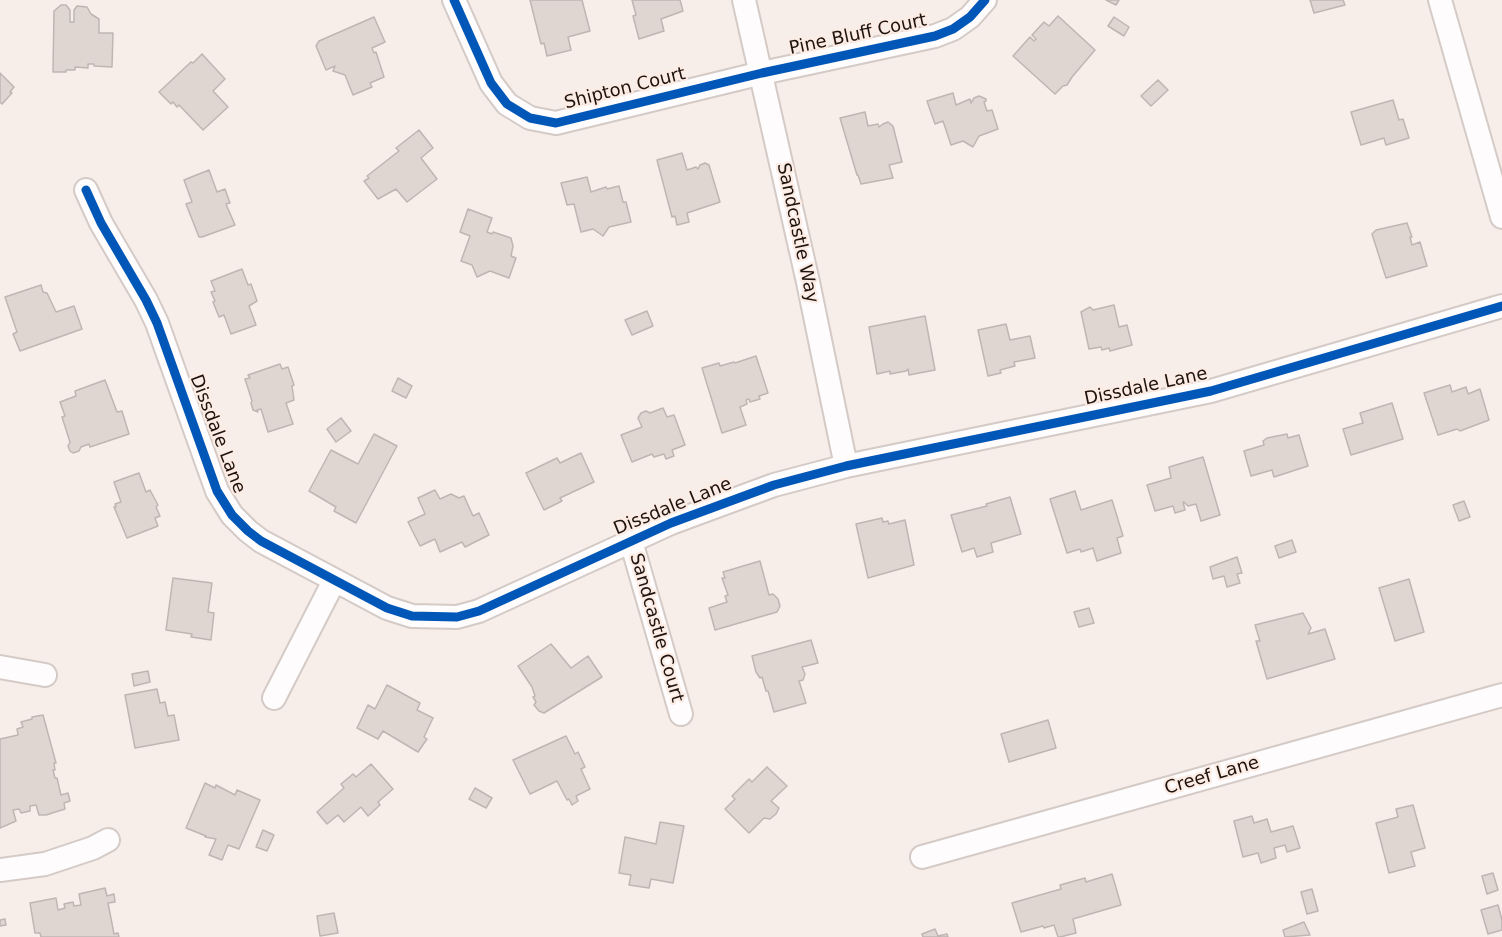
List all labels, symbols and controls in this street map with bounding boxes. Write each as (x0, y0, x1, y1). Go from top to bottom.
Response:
street label: Pine Bluff Court (787, 10, 929, 60)
street label: Shipton Court (562, 64, 688, 114)
street label: Sandcastle Way (772, 161, 822, 305)
street label: Dissdale Lane (1082, 363, 1210, 411)
street label: Dissdale Lane (184, 372, 250, 496)
street label: Dissdale Lane (611, 473, 735, 541)
street label: Sandcastle Court (624, 551, 688, 705)
street label: Creef Lane (1162, 752, 1262, 800)

